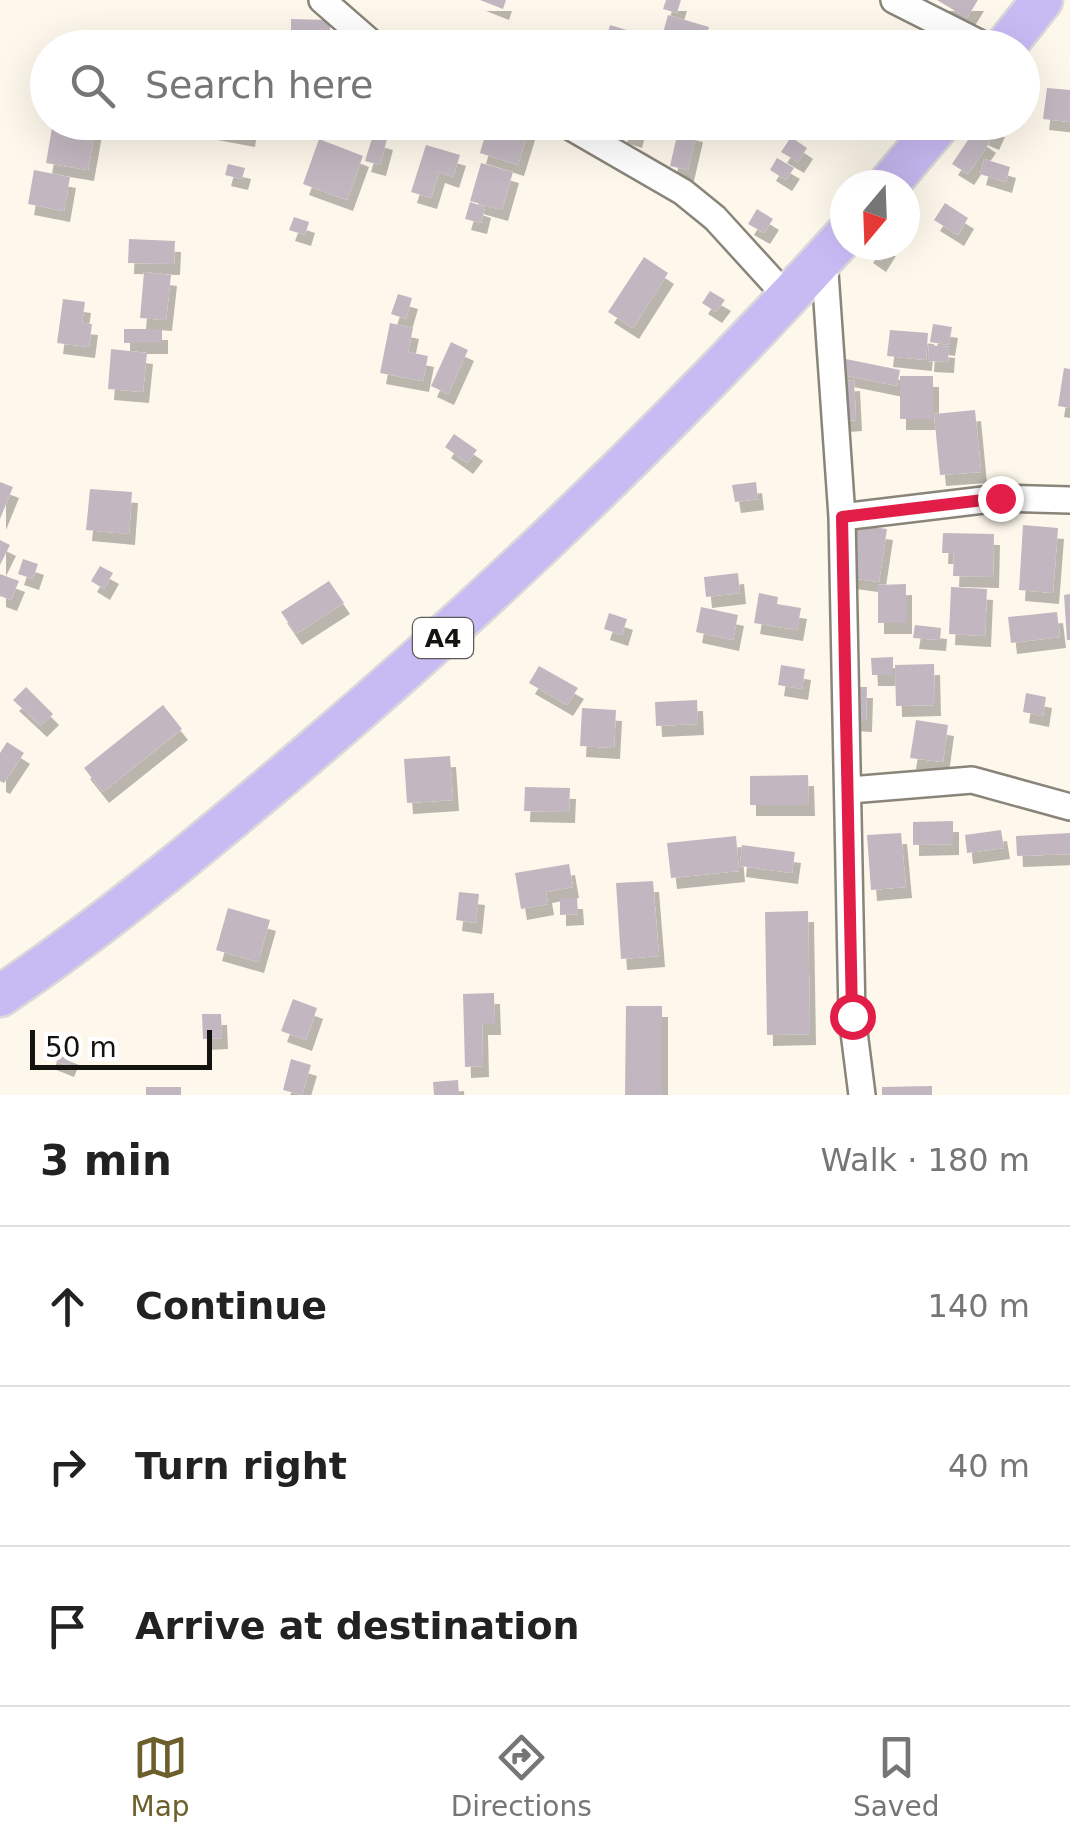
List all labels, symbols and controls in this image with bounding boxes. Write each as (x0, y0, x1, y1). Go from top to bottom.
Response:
search box (30, 30, 1040, 140)
icon: search (65, 58, 120, 113)
text: Search here (145, 63, 373, 107)
north arrow (830, 170, 920, 260)
route end (978, 476, 1024, 522)
road number: A4 (413, 618, 473, 658)
route start (830, 994, 876, 1040)
scale bar (30, 1025, 212, 1070)
text: 50 m (45, 1031, 117, 1064)
text: 3 min (40, 1136, 172, 1185)
text: Walk · 180 m (820, 1141, 1030, 1179)
icon: ahead (40, 1279, 95, 1334)
text: Continue (135, 1284, 327, 1328)
text: 140 m (928, 1287, 1030, 1325)
icon: right (40, 1439, 95, 1494)
text: Turn right (135, 1444, 347, 1488)
text: 40 m (948, 1447, 1030, 1485)
icon: arrive (40, 1599, 95, 1654)
text: Arrive at destination (135, 1604, 580, 1648)
tab: Map (131, 1730, 190, 1823)
tab: Directions (451, 1730, 592, 1823)
tab: Saved (853, 1730, 939, 1823)

